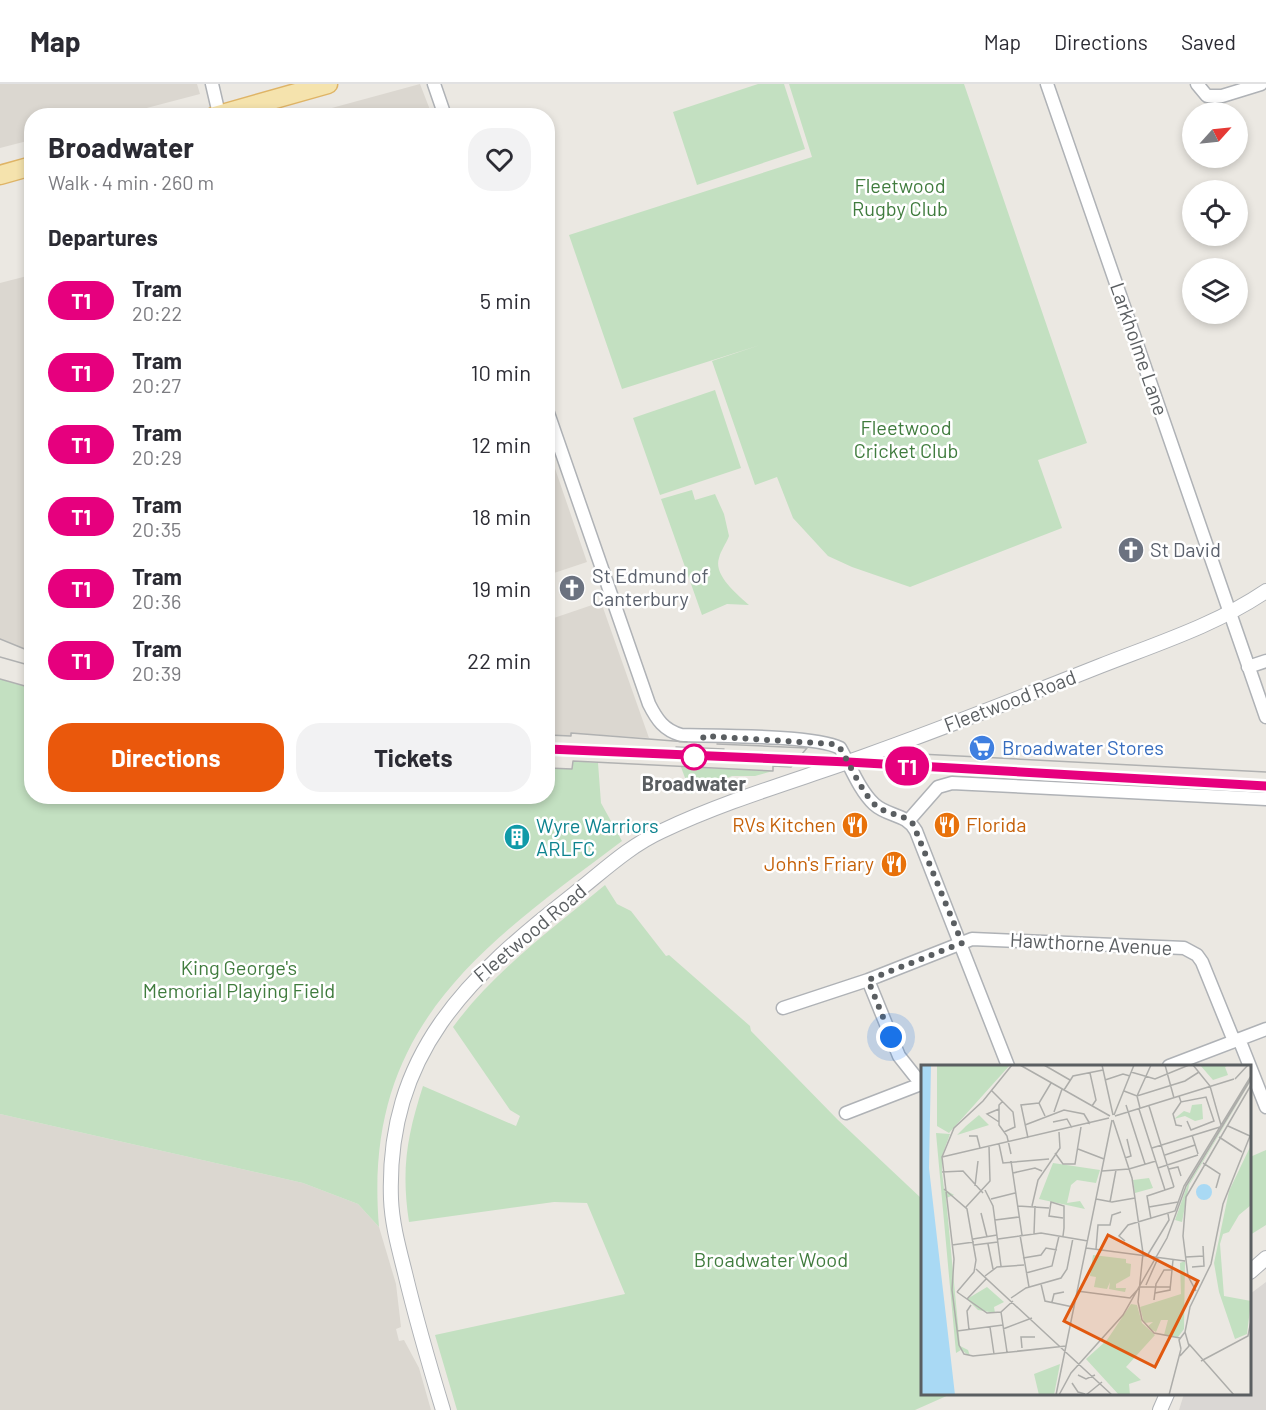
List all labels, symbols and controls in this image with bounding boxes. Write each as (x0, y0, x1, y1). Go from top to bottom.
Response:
text: Map (30, 24, 81, 58)
text: Map (984, 29, 1021, 54)
text: Directions (1054, 29, 1148, 54)
text: Saved (1181, 29, 1236, 54)
north arrow (1182, 102, 1248, 168)
map controls (1182, 102, 1248, 324)
button: heart (468, 128, 531, 191)
text: Broadwater (48, 130, 194, 164)
text: Walk · 4 min · 260 m (48, 170, 214, 194)
park label: Fleetwood Rugby Club (852, 173, 948, 220)
button: locate (1182, 180, 1248, 246)
text: Departures (48, 224, 158, 250)
button: layers (1182, 258, 1248, 324)
text: Tram (132, 275, 182, 301)
street label: Larkholme Lane (1106, 279, 1174, 418)
text: 5 min (480, 287, 531, 313)
text: T1 (71, 288, 91, 313)
text: 20:22 (132, 301, 182, 325)
text: Tram (132, 347, 182, 373)
text: 10 min (471, 359, 531, 385)
text: T1 (71, 360, 91, 385)
text: 20:27 (132, 373, 181, 397)
park label: Fleetwood Cricket Club (854, 415, 958, 462)
text: Tram (132, 419, 182, 445)
text: 12 min (471, 431, 531, 457)
text: T1 (71, 432, 91, 457)
text: 20:29 (132, 445, 182, 469)
text: Tram (132, 491, 182, 517)
text: 18 min (472, 503, 531, 529)
text: T1 (71, 504, 91, 529)
text: 20:35 (132, 517, 181, 541)
church icon: St David (1116, 535, 1146, 565)
place label: St David (1150, 537, 1221, 561)
text: Tram (132, 563, 182, 589)
place label: St Edmund of Canterbury (592, 563, 709, 610)
church icon: St Edmund of Canterbury (557, 573, 587, 603)
text: 19 min (472, 575, 531, 601)
text: T1 (71, 576, 91, 601)
text: 20:36 (132, 589, 181, 613)
text: Tram (132, 635, 182, 661)
text: 22 min (467, 647, 531, 673)
text: T1 (71, 648, 91, 673)
text: 20:39 (132, 661, 182, 685)
street label: Fleetwood Road (940, 664, 1079, 736)
button: Directions (48, 723, 284, 792)
button: Tickets (296, 723, 531, 792)
supermarket icon: Broadwater Stores (967, 733, 997, 763)
place label: Broadwater Stores (1002, 735, 1164, 759)
marker: Broadwater (681, 744, 707, 770)
line badge: T1 (880, 746, 934, 786)
text: T1 (897, 754, 917, 779)
place label: Broadwater (642, 771, 746, 795)
restaurant icon: RVs Kitchen (840, 810, 870, 840)
restaurant icon: Florida (932, 810, 962, 840)
place label: RVs Kitchen (732, 812, 836, 836)
place label: Florida (966, 812, 1026, 836)
place label: Wyre Warriors ARLFC (536, 813, 659, 860)
building icon: Wyre Warriors ARLFC (502, 822, 532, 852)
restaurant icon: John's Friary (879, 849, 909, 879)
place label: John's Friary (764, 851, 874, 875)
street label: Fleetwood Road (468, 878, 590, 986)
street label: Hawthorne Avenue (1009, 927, 1173, 959)
park label: King George's Memorial Playing Field (143, 955, 335, 1002)
your location (876, 1022, 906, 1052)
inset map (921, 1065, 1251, 1395)
park label: Broadwater Wood (694, 1247, 848, 1271)

